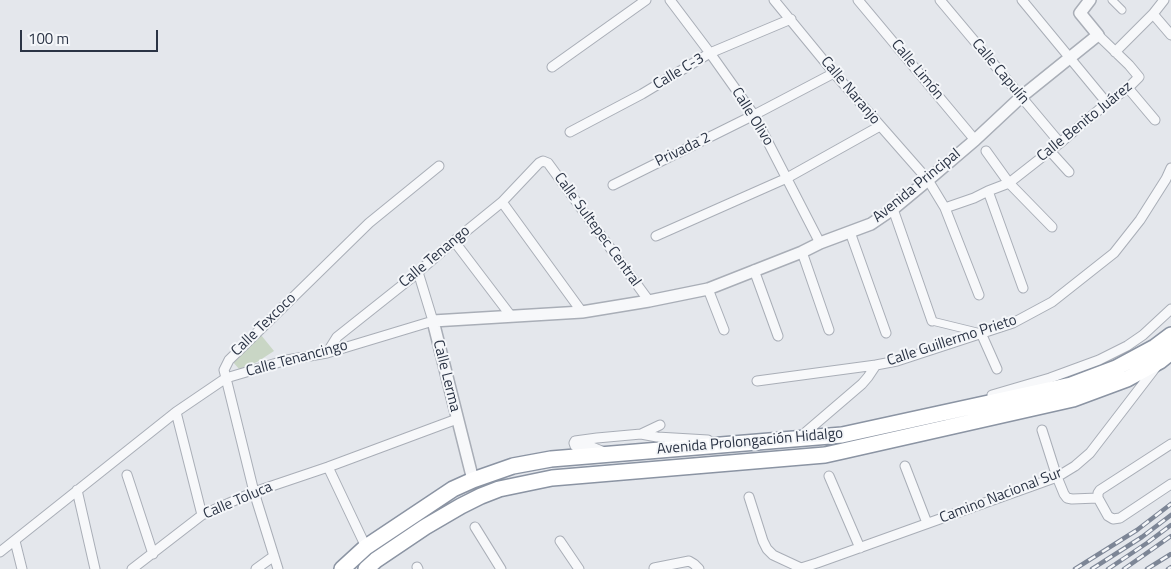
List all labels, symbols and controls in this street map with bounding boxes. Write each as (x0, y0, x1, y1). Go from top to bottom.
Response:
scale bar (22, 20, 160, 52)
text: 100 m (28, 27, 69, 50)
street label: Calle Limón (887, 36, 947, 104)
street label: Calle Capulín (967, 36, 1033, 108)
street label: Calle C-3 (650, 50, 708, 94)
street label: Calle Naranjo (816, 53, 884, 129)
street label: Calle Benito Juárez (1034, 78, 1136, 166)
street label: Calle Olivo (727, 85, 777, 149)
street label: Privada 2 (652, 129, 714, 171)
street label: Avenida Principal (870, 145, 964, 227)
street label: Calle Sultepec Central (550, 170, 644, 290)
street label: Calle Tenango (396, 222, 474, 292)
street label: Calle Texcoco (228, 290, 300, 360)
street label: Calle Guillermo Prieto (885, 312, 1019, 370)
street label: Calle Tenancingo (244, 337, 350, 381)
street label: Calle Lerma (428, 338, 464, 414)
street label: Avenida Prolongación Hidalgo (656, 425, 844, 459)
street label: Camino Nacional Sur (937, 464, 1065, 528)
street label: Calle Toluca (201, 478, 275, 524)

